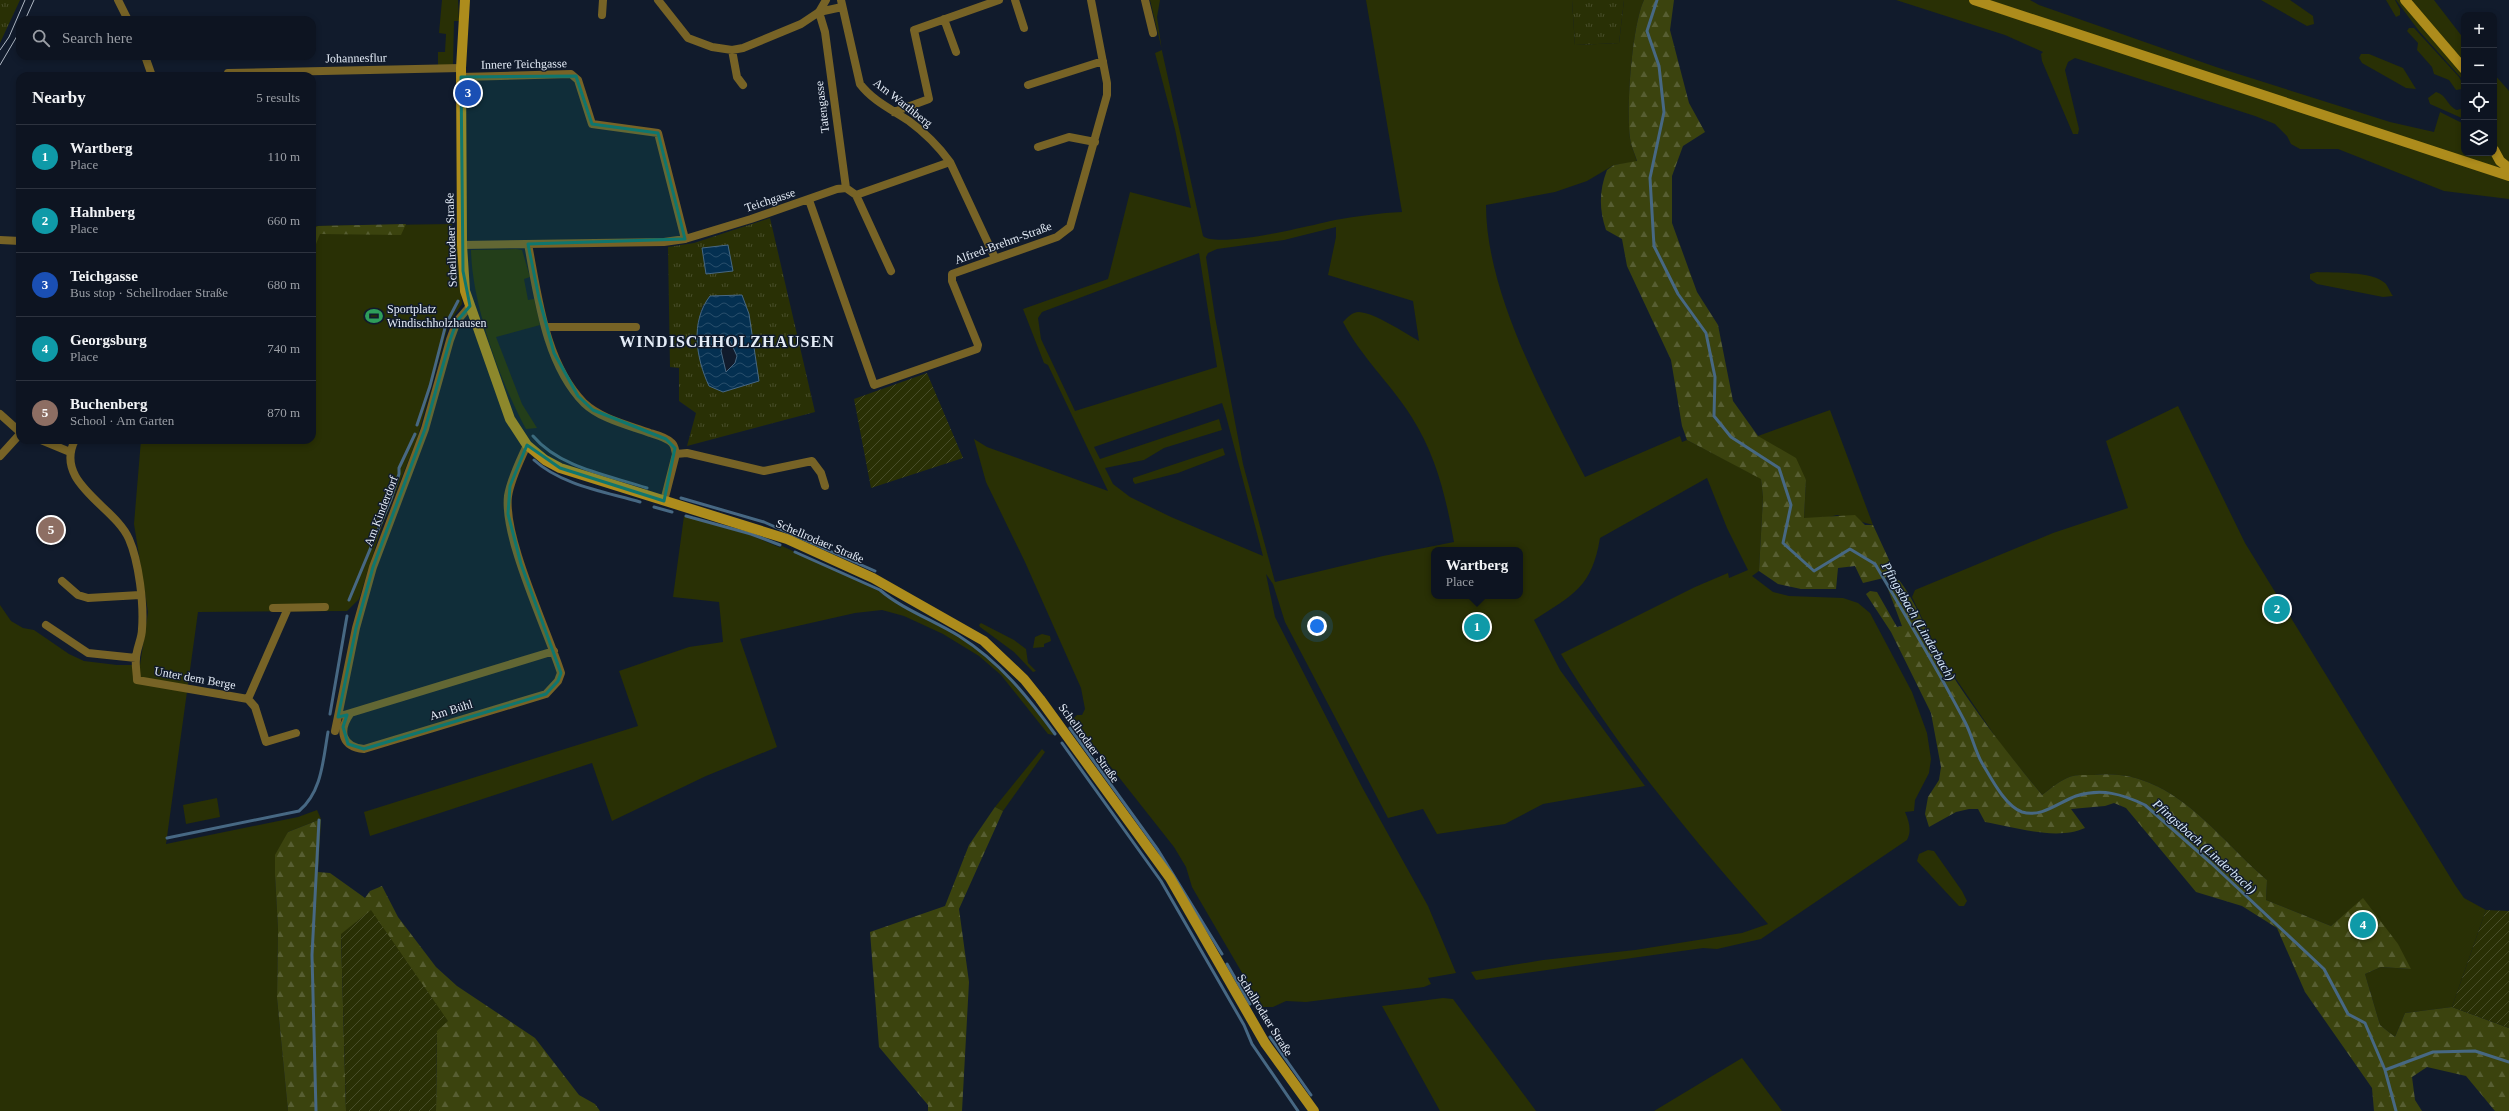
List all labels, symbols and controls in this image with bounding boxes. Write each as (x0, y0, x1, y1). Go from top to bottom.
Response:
map controls (2461, 12, 2497, 156)
button: + (2461, 12, 2497, 48)
search box (16, 16, 316, 60)
icon: search (30, 27, 52, 49)
text: Search here (62, 30, 132, 46)
button: − (2461, 48, 2497, 84)
street label: Johannesflur (325, 50, 387, 66)
street label: Innere Teichgasse (481, 56, 567, 72)
street label: Am Warthberg (871, 76, 935, 130)
pin: 3 (455, 78, 481, 108)
street label: Tatengasse (812, 80, 832, 134)
button: locate (2461, 84, 2497, 120)
text: Nearby (32, 88, 86, 107)
text: 5 results (256, 90, 300, 105)
button: layers (2461, 120, 2497, 156)
text: Wartberg (70, 140, 132, 156)
text: 1 (42, 149, 48, 164)
text: 110 m (268, 149, 300, 164)
text: Place (70, 157, 98, 172)
street label: Teichgasse (743, 185, 797, 215)
street label: Schellrodaer Straße (442, 193, 460, 287)
text: Hahnberg (70, 204, 135, 220)
text: 2 (42, 213, 48, 228)
text: 660 m (267, 213, 300, 228)
street label: Alfred-Brehm-Straße (952, 219, 1054, 267)
text: Place (70, 221, 98, 236)
text: Teichgasse (70, 268, 138, 284)
text: 3 (42, 277, 48, 292)
text: 680 m (267, 277, 300, 292)
text: Bus stop · Schellrodaer Straße (70, 285, 228, 300)
place label: Sportplatz Windischholzhausen (387, 302, 487, 330)
sports icon: Sportplatz Windischholzhausen (364, 306, 384, 326)
text: Georgsburg (70, 332, 147, 348)
district label: WINDISCHHOLZHAUSEN (619, 333, 835, 350)
text: 4 (42, 341, 48, 356)
text: 740 m (267, 341, 300, 356)
text: Place (70, 349, 98, 364)
text: Buchenberg (70, 396, 148, 412)
text: 5 (42, 405, 48, 420)
text: 870 m (267, 405, 300, 420)
text: School · Am Garten (70, 413, 174, 428)
street label: Am Kinderdorf (361, 474, 401, 548)
pin: 5 (38, 515, 64, 545)
street label: Schellrodaer Straße (774, 516, 866, 566)
popup (1431, 547, 1523, 599)
text: Wartberg (1446, 557, 1508, 573)
water label: Pfingstbach (Linderbach) (1878, 559, 1959, 683)
text: Place (1446, 574, 1474, 589)
pin: 2 (2264, 594, 2290, 624)
pin: 1 (1464, 612, 1490, 642)
your location (1307, 616, 1327, 636)
street label: Unter dem Berge (153, 664, 237, 692)
street label: Am Bühl (428, 697, 475, 723)
street label: Schellrodaer Straße (1056, 701, 1122, 785)
water label: Pfingstbach (Linderbach) (2149, 795, 2259, 897)
pin: 4 (2350, 910, 2376, 940)
street label: Schellrodaer Straße (1234, 971, 1296, 1059)

